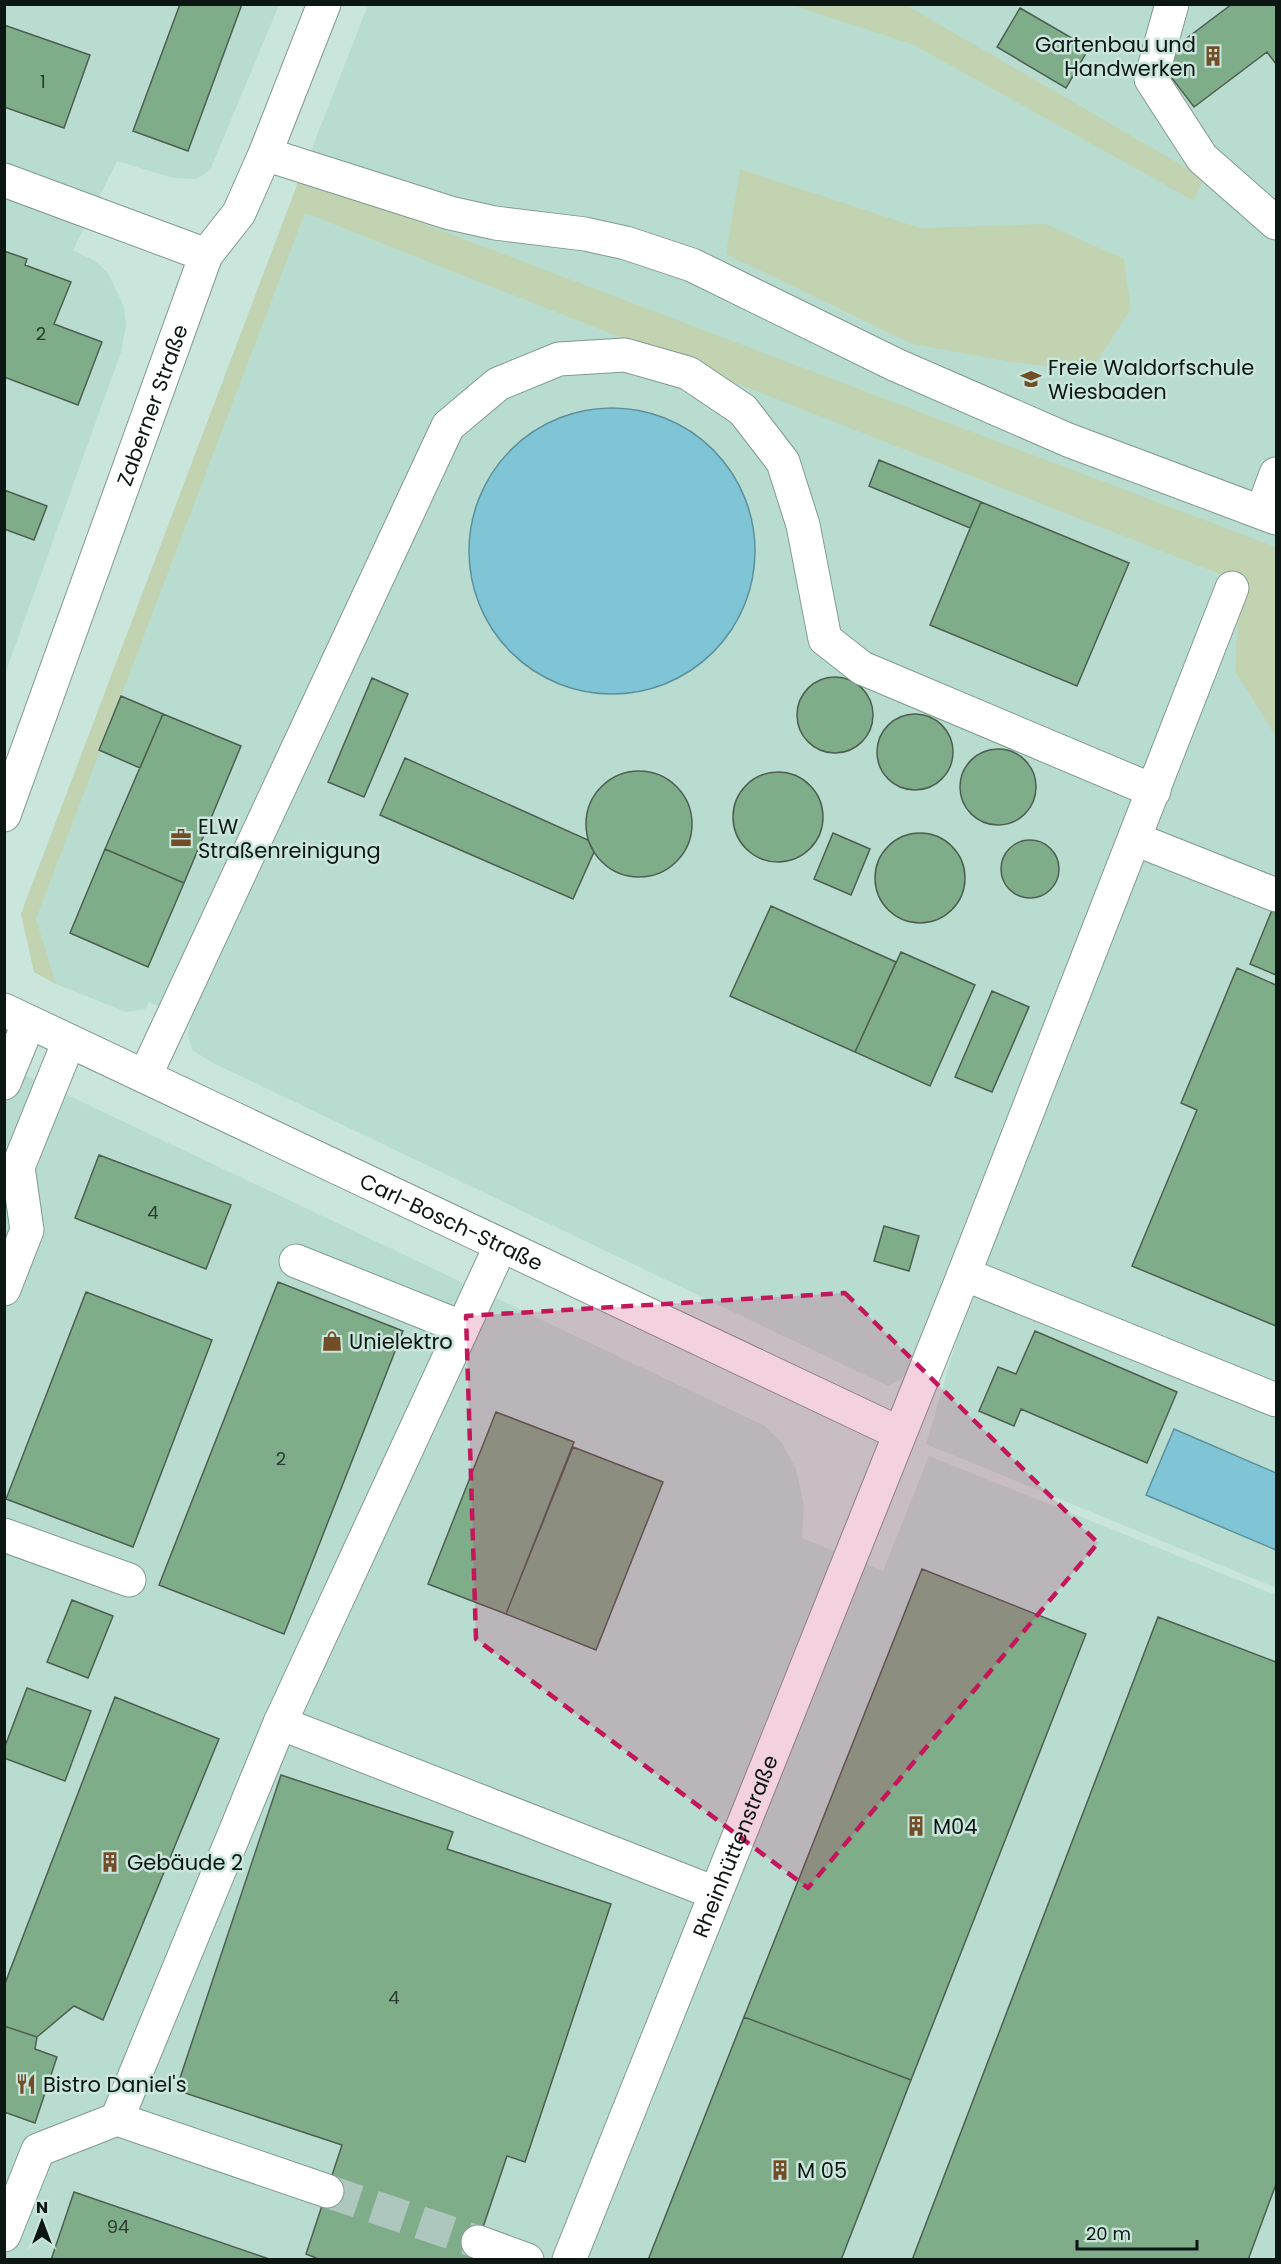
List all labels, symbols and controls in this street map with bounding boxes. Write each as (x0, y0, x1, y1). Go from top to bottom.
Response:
place label: Gartenbau und Handwerken (1035, 30, 1196, 83)
building icon: Gartenbau und Handwerken (1201, 44, 1225, 68)
house number: 1 (40, 69, 46, 94)
street label: Zaberner Straße (109, 320, 194, 490)
house number: 2 (36, 321, 46, 346)
place label: Freie Waldorfschule Wiesbaden (1048, 353, 1254, 406)
school or university icon: Freie Waldorfschule Wiesbaden (1019, 367, 1043, 391)
place label: ELW Straßenreinigung (198, 812, 381, 865)
office icon: ELW Straßenreinigung (169, 826, 193, 850)
street label: Carl-Bosch-Straße (355, 1166, 548, 1277)
house number: 4 (147, 1200, 159, 1225)
place label: Unielektro (349, 1327, 453, 1356)
shop icon: Unielektro (320, 1329, 344, 1353)
house number: 2 (276, 1446, 286, 1471)
street label: Rheinhüttenstraße (685, 1750, 785, 1942)
place label: M04 (933, 1812, 977, 1841)
building icon: M04 (904, 1814, 928, 1838)
place label: Gebäude 2 (127, 1848, 243, 1877)
building icon: Gebäude 2 (98, 1850, 122, 1874)
house number: 4 (388, 1985, 400, 2010)
place label: Bistro Daniel's (43, 2070, 187, 2099)
restaurant icon: Bistro Daniel's (14, 2072, 38, 2096)
place label: M 05 (797, 2156, 847, 2185)
building icon: M 05 (768, 2158, 792, 2182)
north arrow (12, 2192, 72, 2252)
text: N (36, 2196, 48, 2219)
scale bar (1077, 2213, 1197, 2251)
house number: 94 (107, 2214, 129, 2239)
text: 20 m (1086, 2221, 1131, 2246)

